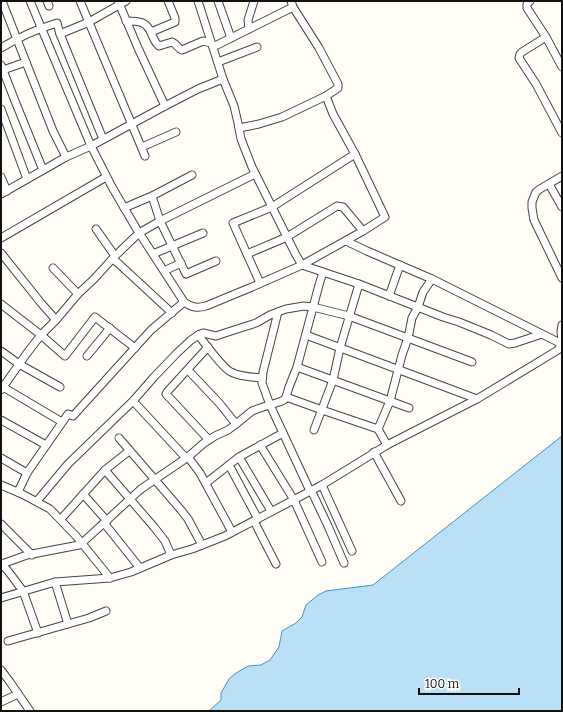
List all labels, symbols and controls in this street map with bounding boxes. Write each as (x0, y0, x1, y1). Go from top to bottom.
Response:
scale bar (419, 670, 519, 696)
text: 100 m (425, 677, 460, 691)

